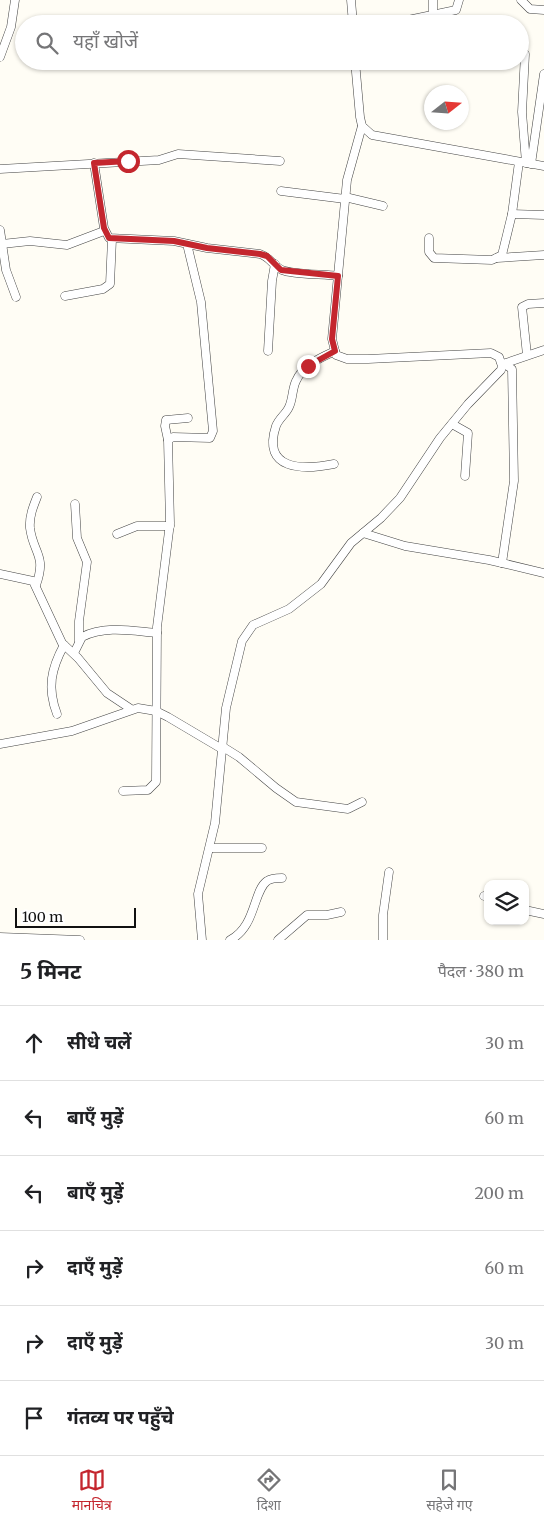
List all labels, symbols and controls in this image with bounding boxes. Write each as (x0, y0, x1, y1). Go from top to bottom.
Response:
search box (15, 15, 529, 70)
icon: search (33, 29, 61, 57)
text: यहाँ खोजें (73, 29, 138, 53)
north arrow (424, 85, 469, 130)
route start (117, 150, 140, 173)
route end (297, 355, 320, 378)
map controls (484, 880, 529, 925)
button: layers (484, 880, 529, 925)
scale bar (15, 905, 136, 928)
text: 100 m (22, 908, 63, 926)
text: 5 मिनट (20, 958, 81, 985)
text: पैदल · 380 m (438, 961, 524, 981)
icon: ahead (20, 1029, 48, 1057)
text: सीधे चलें (67, 1030, 131, 1054)
text: 30 m (485, 1033, 524, 1053)
icon: left (20, 1104, 48, 1132)
text: बाएँ मुड़ें (67, 1105, 124, 1129)
text: 60 m (484, 1108, 524, 1128)
icon: left (20, 1179, 48, 1207)
text: बाएँ मुड़ें (67, 1180, 124, 1204)
text: 200 m (474, 1183, 524, 1203)
icon: right (20, 1254, 48, 1282)
text: दाएँ मुड़ें (67, 1255, 123, 1279)
text: 60 m (484, 1258, 524, 1278)
icon: right (20, 1329, 48, 1357)
text: दाएँ मुड़ें (67, 1330, 123, 1354)
text: 30 m (485, 1333, 524, 1353)
icon: arrive (20, 1404, 48, 1432)
text: गंतव्य पर पहुँचे (67, 1405, 174, 1429)
tab: मानचित्र (72, 1466, 112, 1516)
tab: दिशा (255, 1466, 283, 1516)
tab: सहेजे गए (426, 1466, 472, 1516)

